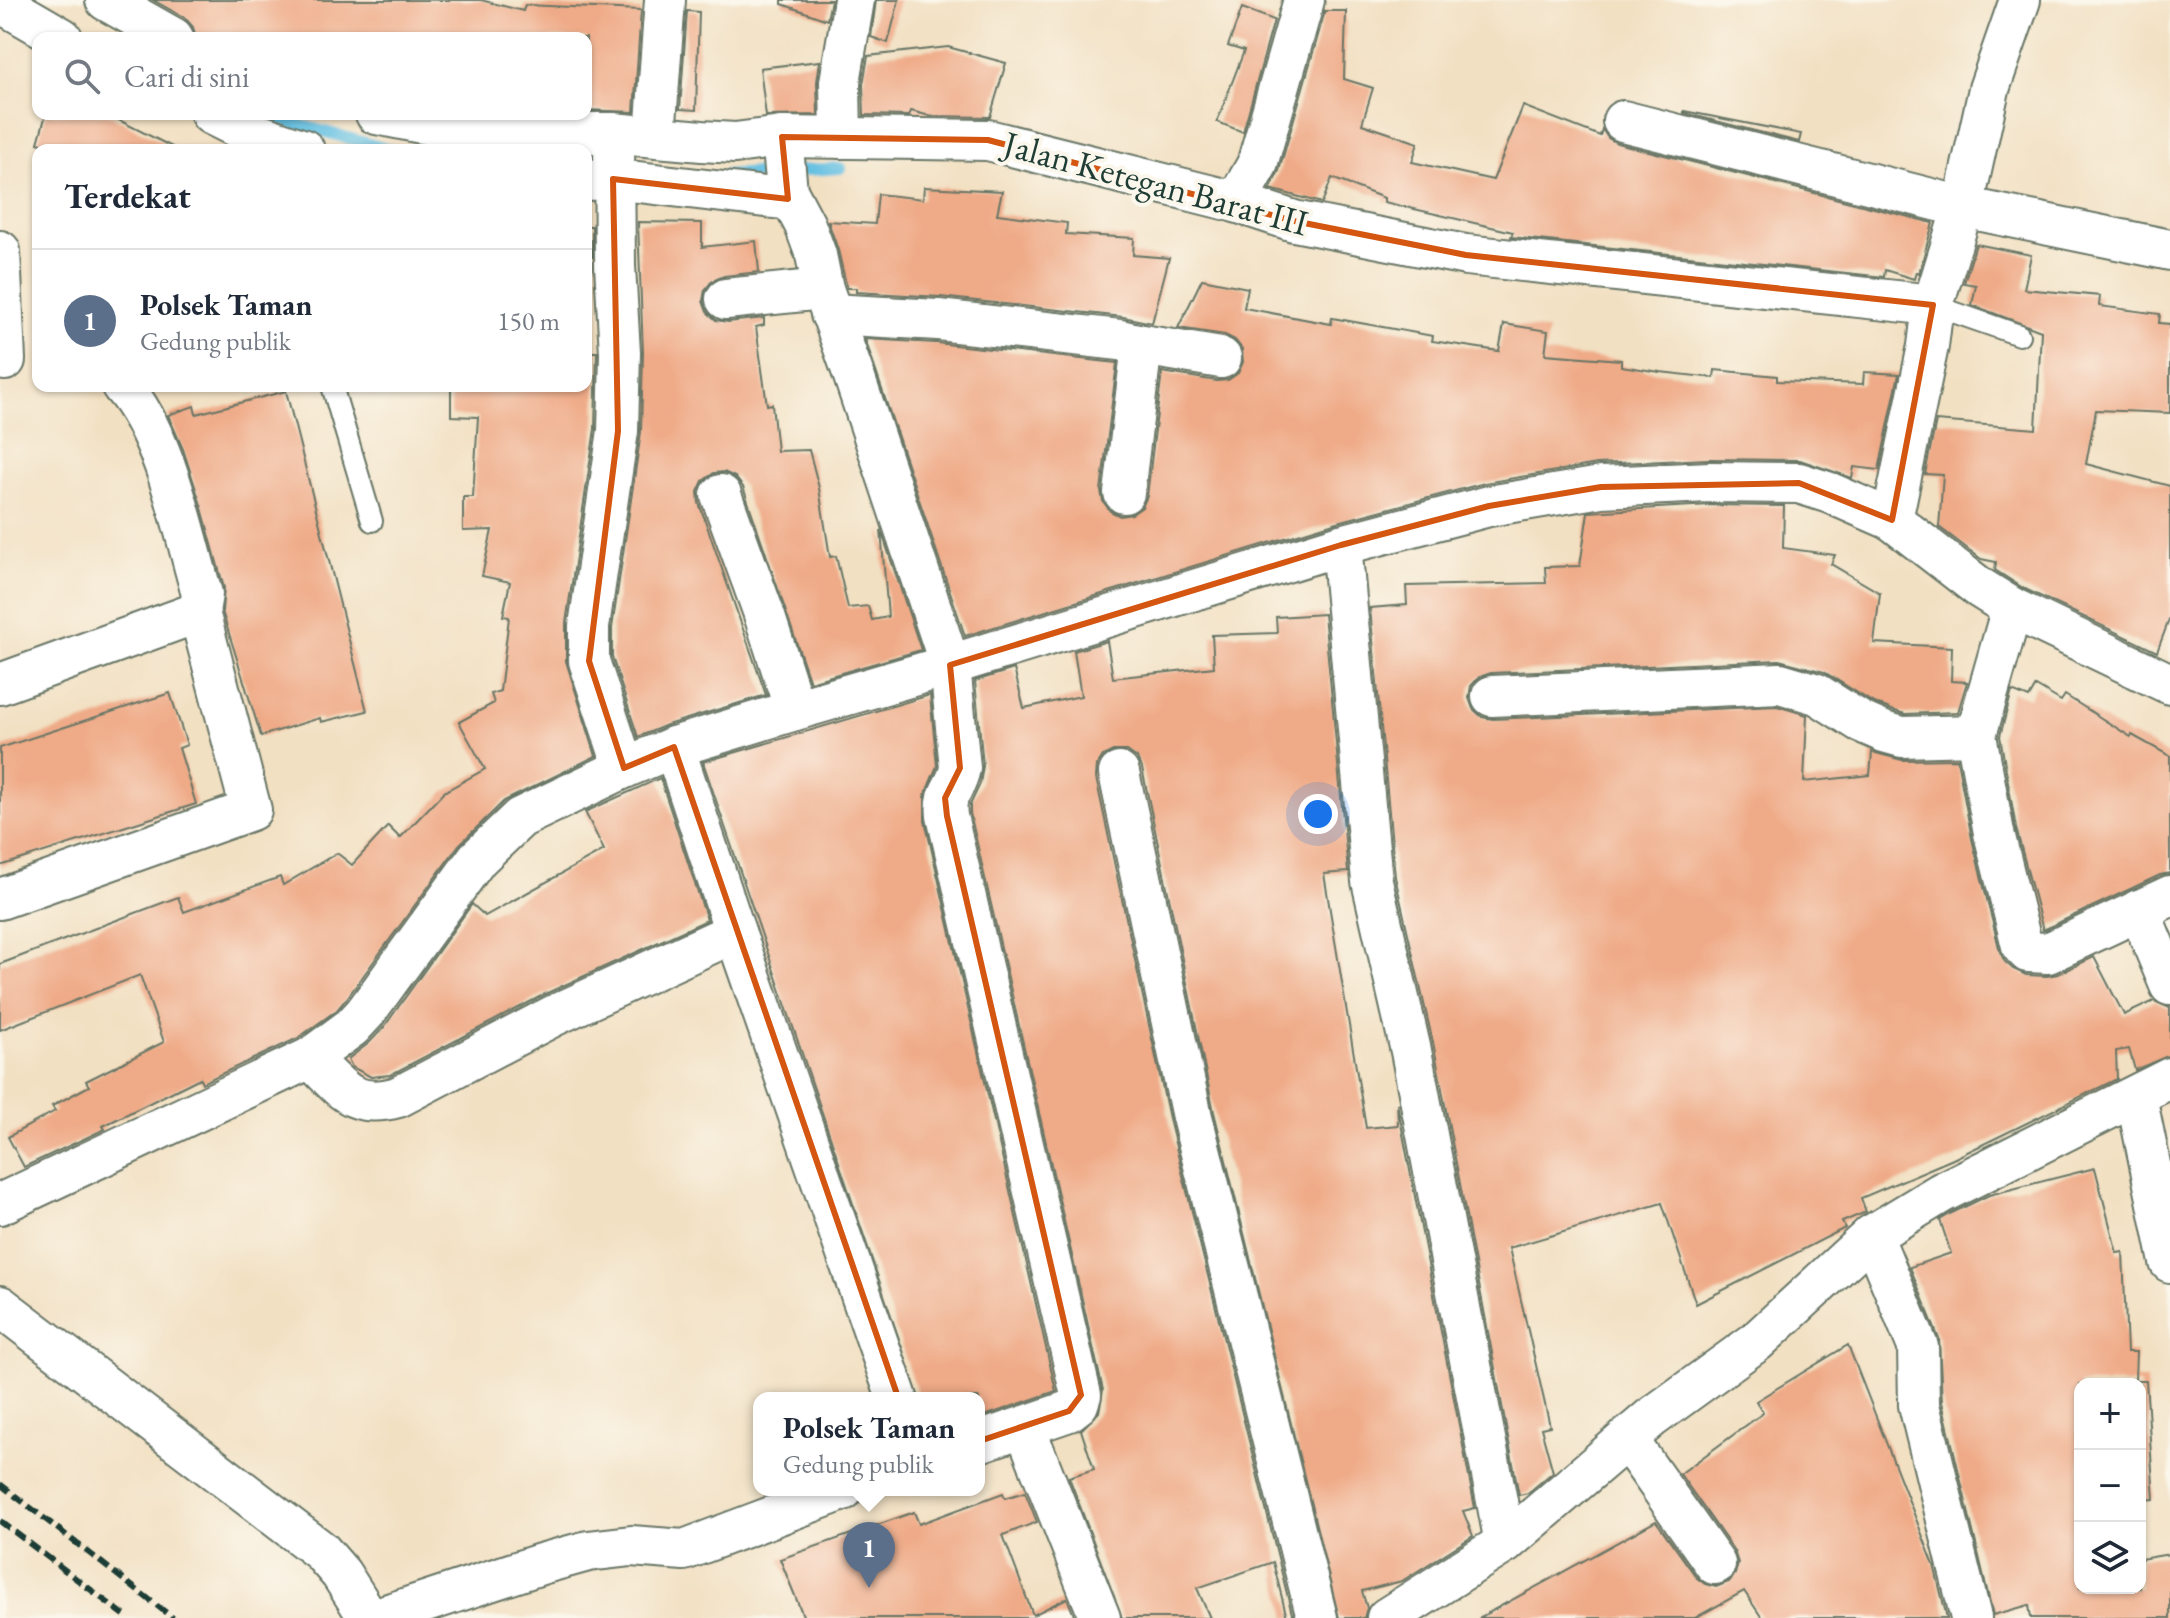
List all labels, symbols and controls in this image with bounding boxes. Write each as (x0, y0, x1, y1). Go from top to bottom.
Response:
search box (32, 32, 592, 120)
icon: search (60, 54, 104, 98)
text: Cari di sini (124, 57, 249, 96)
street label: Jalan Ketegan Barat III (996, 119, 1313, 246)
text: Terdekat (64, 174, 191, 218)
text: Polsek Taman (140, 285, 313, 324)
text: 1 (83, 304, 97, 338)
text: 150 m (497, 304, 560, 338)
text: Gedung publik (140, 324, 291, 358)
your location (1298, 794, 1338, 834)
map controls (2074, 1378, 2146, 1594)
button: + (2074, 1378, 2146, 1450)
popup (753, 1392, 985, 1496)
text: Polsek Taman (783, 1408, 955, 1447)
text: Gedung publik (783, 1447, 934, 1481)
button: − (2074, 1450, 2146, 1522)
pin: 1 (843, 1522, 895, 1588)
button: layers (2074, 1522, 2146, 1594)

